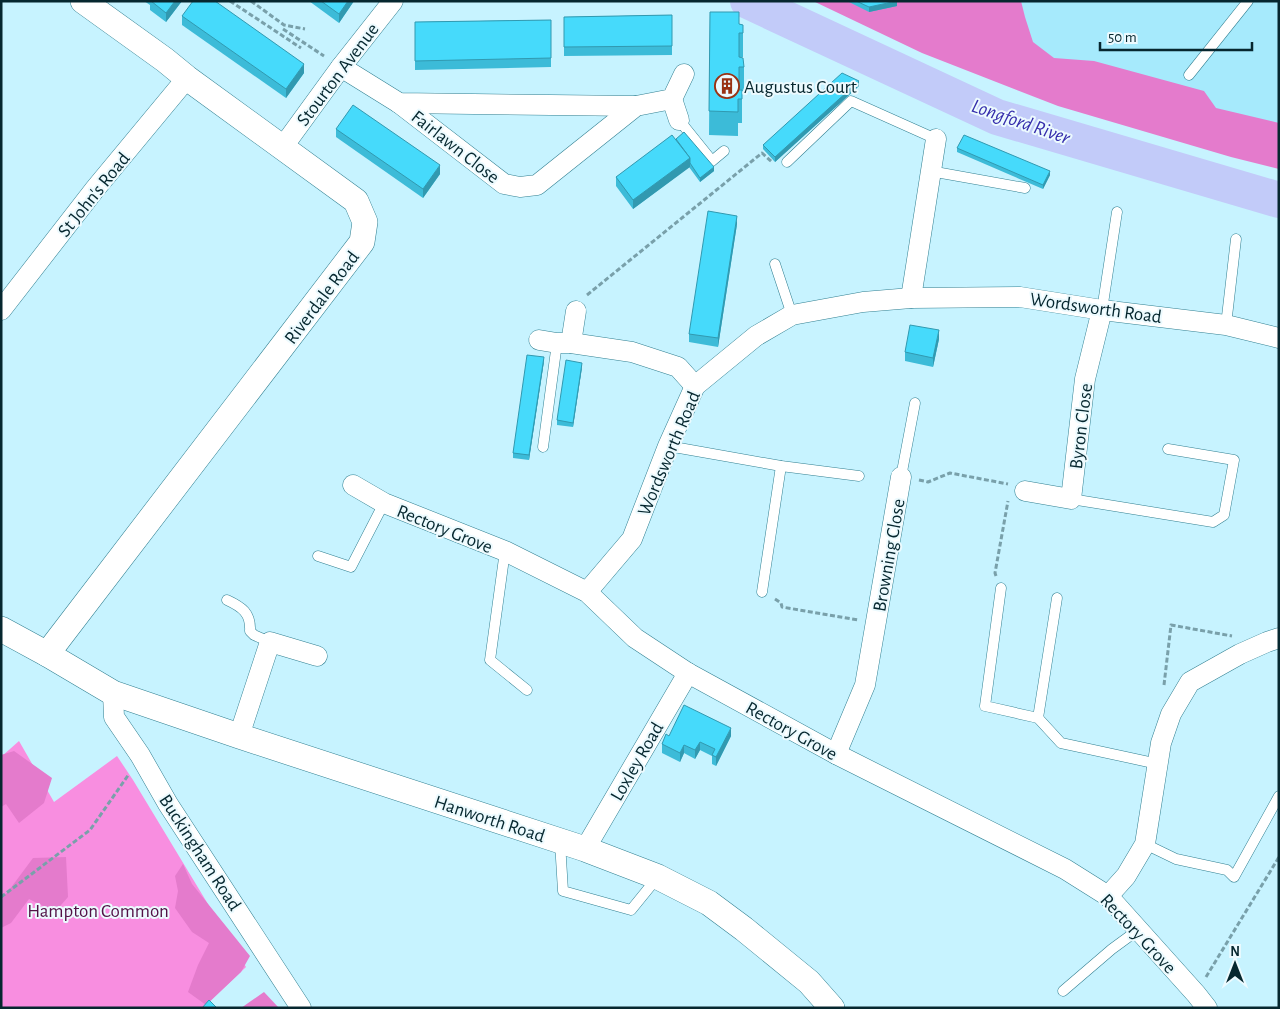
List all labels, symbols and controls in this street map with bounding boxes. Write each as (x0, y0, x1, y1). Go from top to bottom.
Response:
street label: Stourton Avenue (294, 20, 383, 130)
scale bar (1100, 20, 1252, 52)
text: 50 m (1108, 30, 1137, 45)
building icon: Augustus Court (714, 73, 740, 99)
place label: Augustus Court (744, 78, 857, 97)
water label: Longford River (969, 96, 1073, 148)
street label: Fairlawn Close (408, 107, 503, 187)
street label: St John's Road (55, 149, 134, 241)
street label: Riverdale Road (281, 248, 363, 348)
street label: Wordsworth Road (1029, 290, 1163, 327)
street label: Byron Close (1067, 382, 1096, 470)
street label: Wordsworth Road (635, 389, 704, 518)
street label: Browning Close (870, 497, 909, 613)
street label: Rectory Grove (394, 502, 495, 557)
street label: Rectory Grove (742, 698, 840, 764)
street label: Loxley Road (607, 719, 667, 804)
street label: Buckingham Road (155, 791, 244, 914)
street label: Hanworth Road (432, 793, 547, 846)
street label: Rectory Grove (1096, 891, 1179, 978)
park label: Hampton Common (27, 902, 169, 921)
north arrow (1210, 939, 1260, 989)
text: N (1230, 945, 1240, 959)

